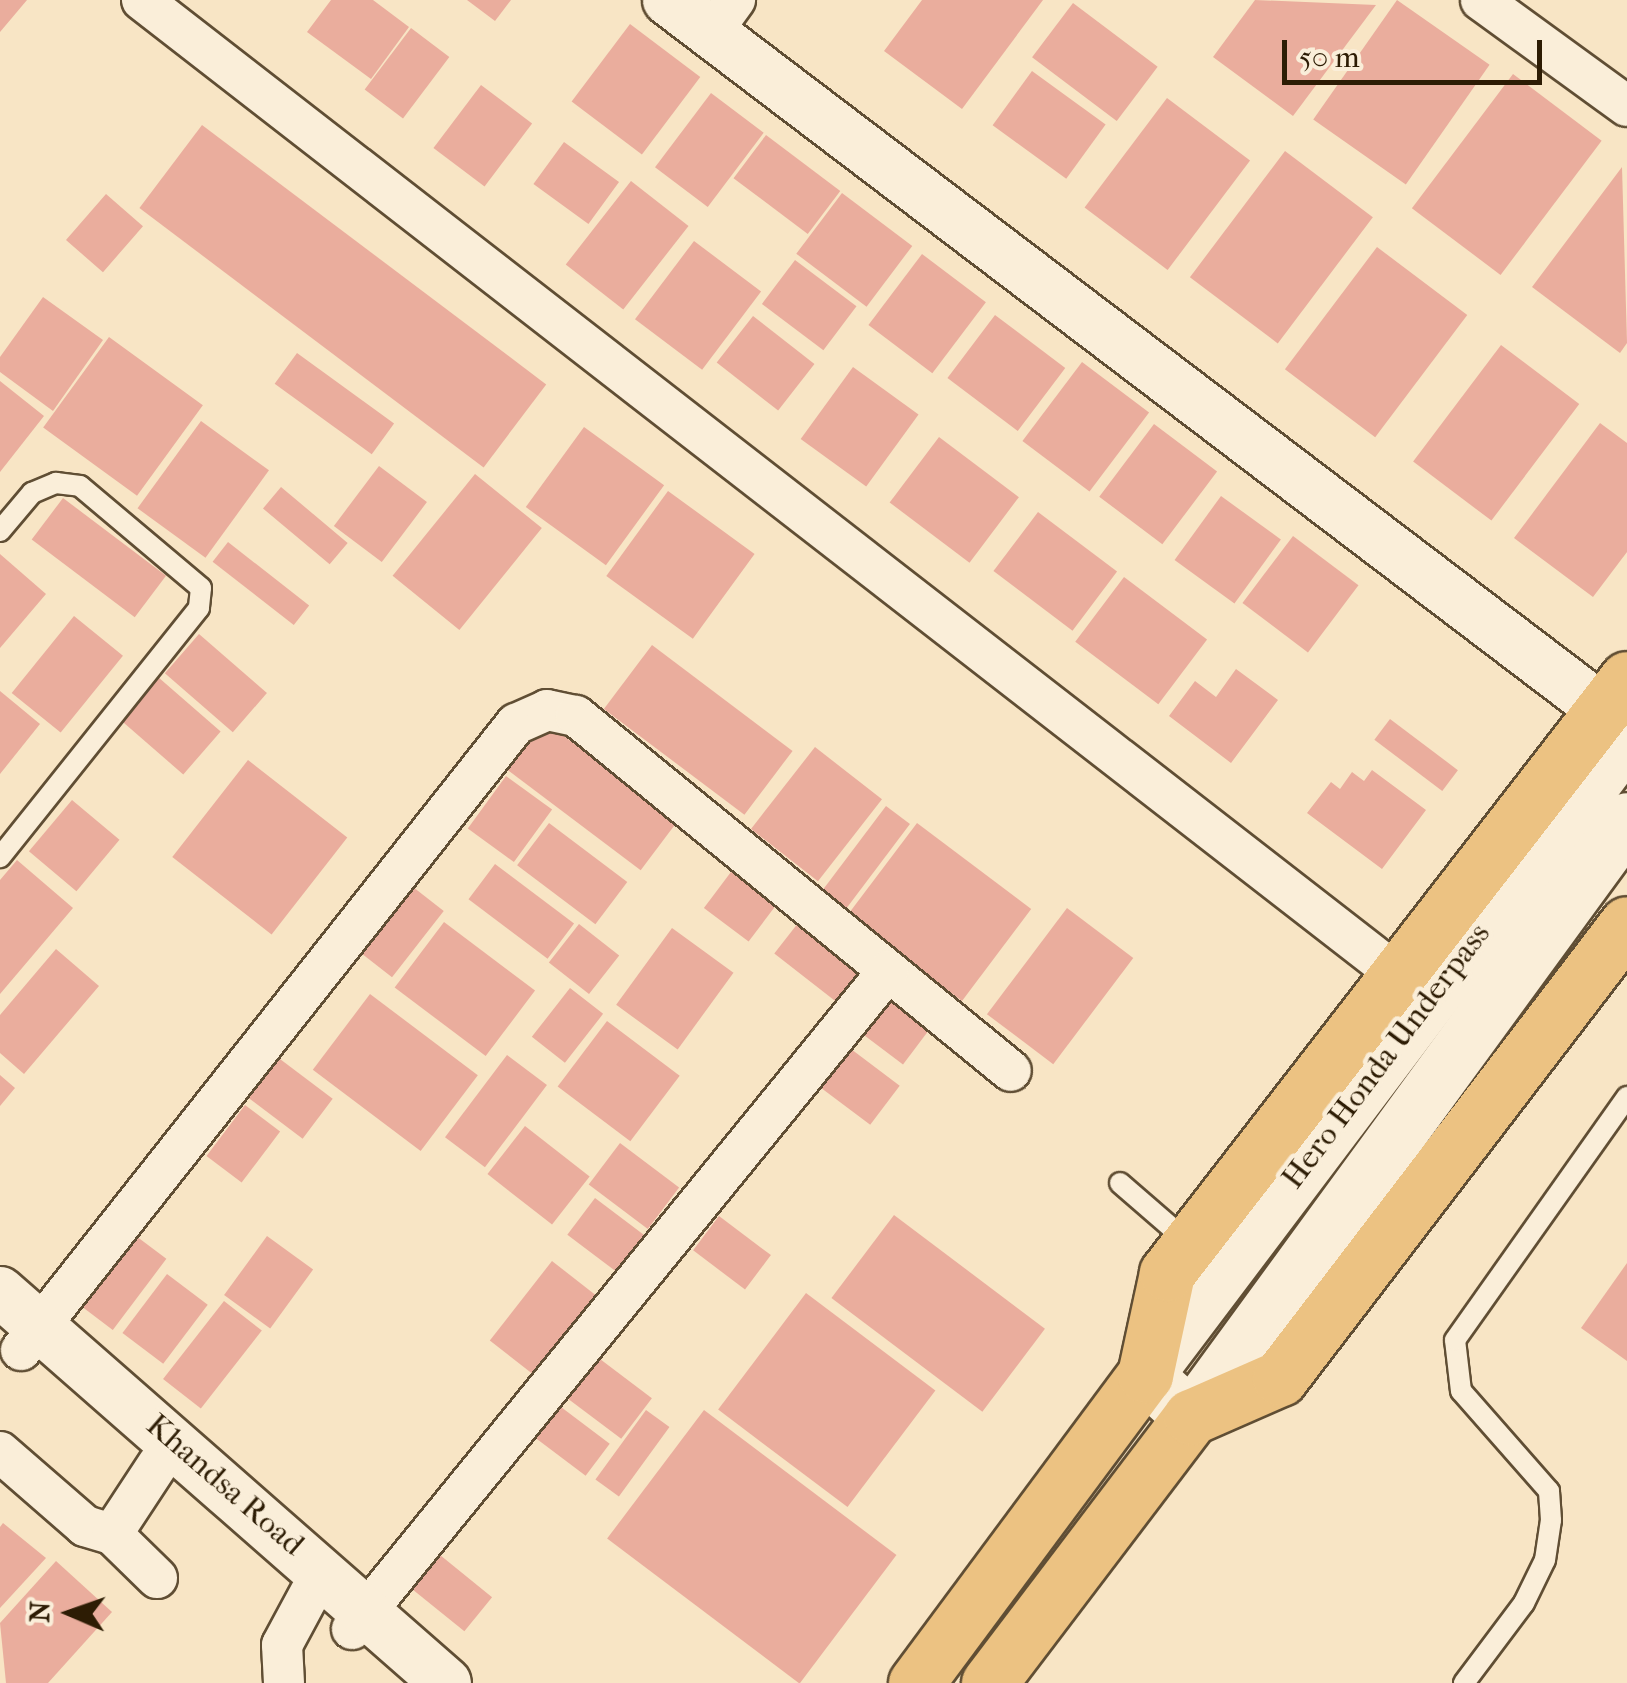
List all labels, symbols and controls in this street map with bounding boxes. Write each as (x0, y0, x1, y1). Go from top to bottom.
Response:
scale bar (1287, 20, 1547, 82)
text: 50 m (1299, 40, 1360, 75)
street label: Hero Honda Underpass (1274, 916, 1498, 1196)
street label: Khandsa Road (138, 1406, 312, 1564)
north arrow (20, 1563, 120, 1663)
text: N (23, 1601, 56, 1623)

